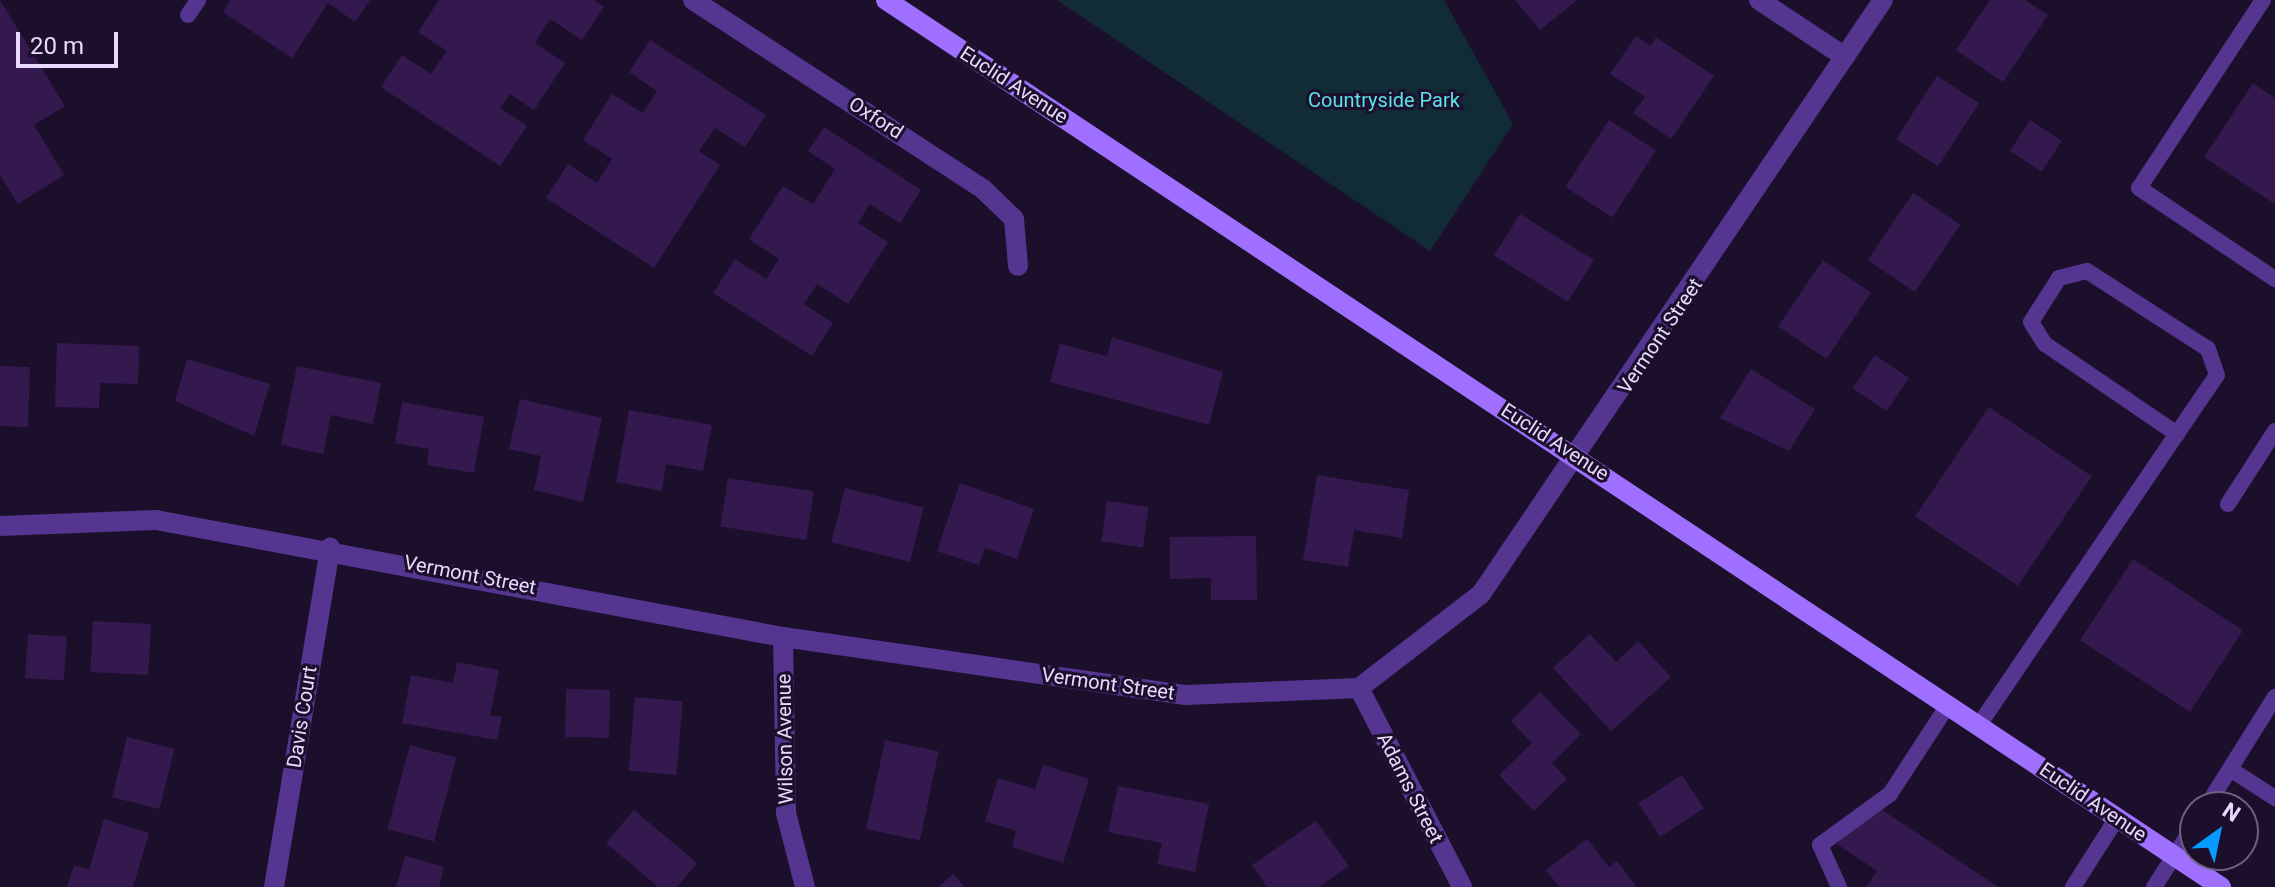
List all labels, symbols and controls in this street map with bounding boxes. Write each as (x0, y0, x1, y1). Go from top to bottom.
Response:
scale bar (20, 16, 122, 66)
text: 20 m (30, 32, 84, 60)
street label: Euclid Avenue (955, 41, 1073, 129)
park label: Countryside Park (1308, 88, 1460, 112)
street label: Oxford (844, 92, 908, 144)
street label: Vermont Street (1613, 274, 1707, 398)
street label: Euclid Avenue (1496, 398, 1614, 486)
street label: Vermont Street (402, 550, 538, 600)
street label: Vermont Street (1040, 663, 1176, 705)
street label: Davis Court (282, 664, 322, 770)
street label: Wilson Avenue (772, 673, 798, 805)
street label: Adams Street (1372, 729, 1448, 847)
street label: Euclid Avenue (2035, 757, 2151, 847)
north arrow (2179, 791, 2259, 871)
text: N (2218, 797, 2245, 827)

